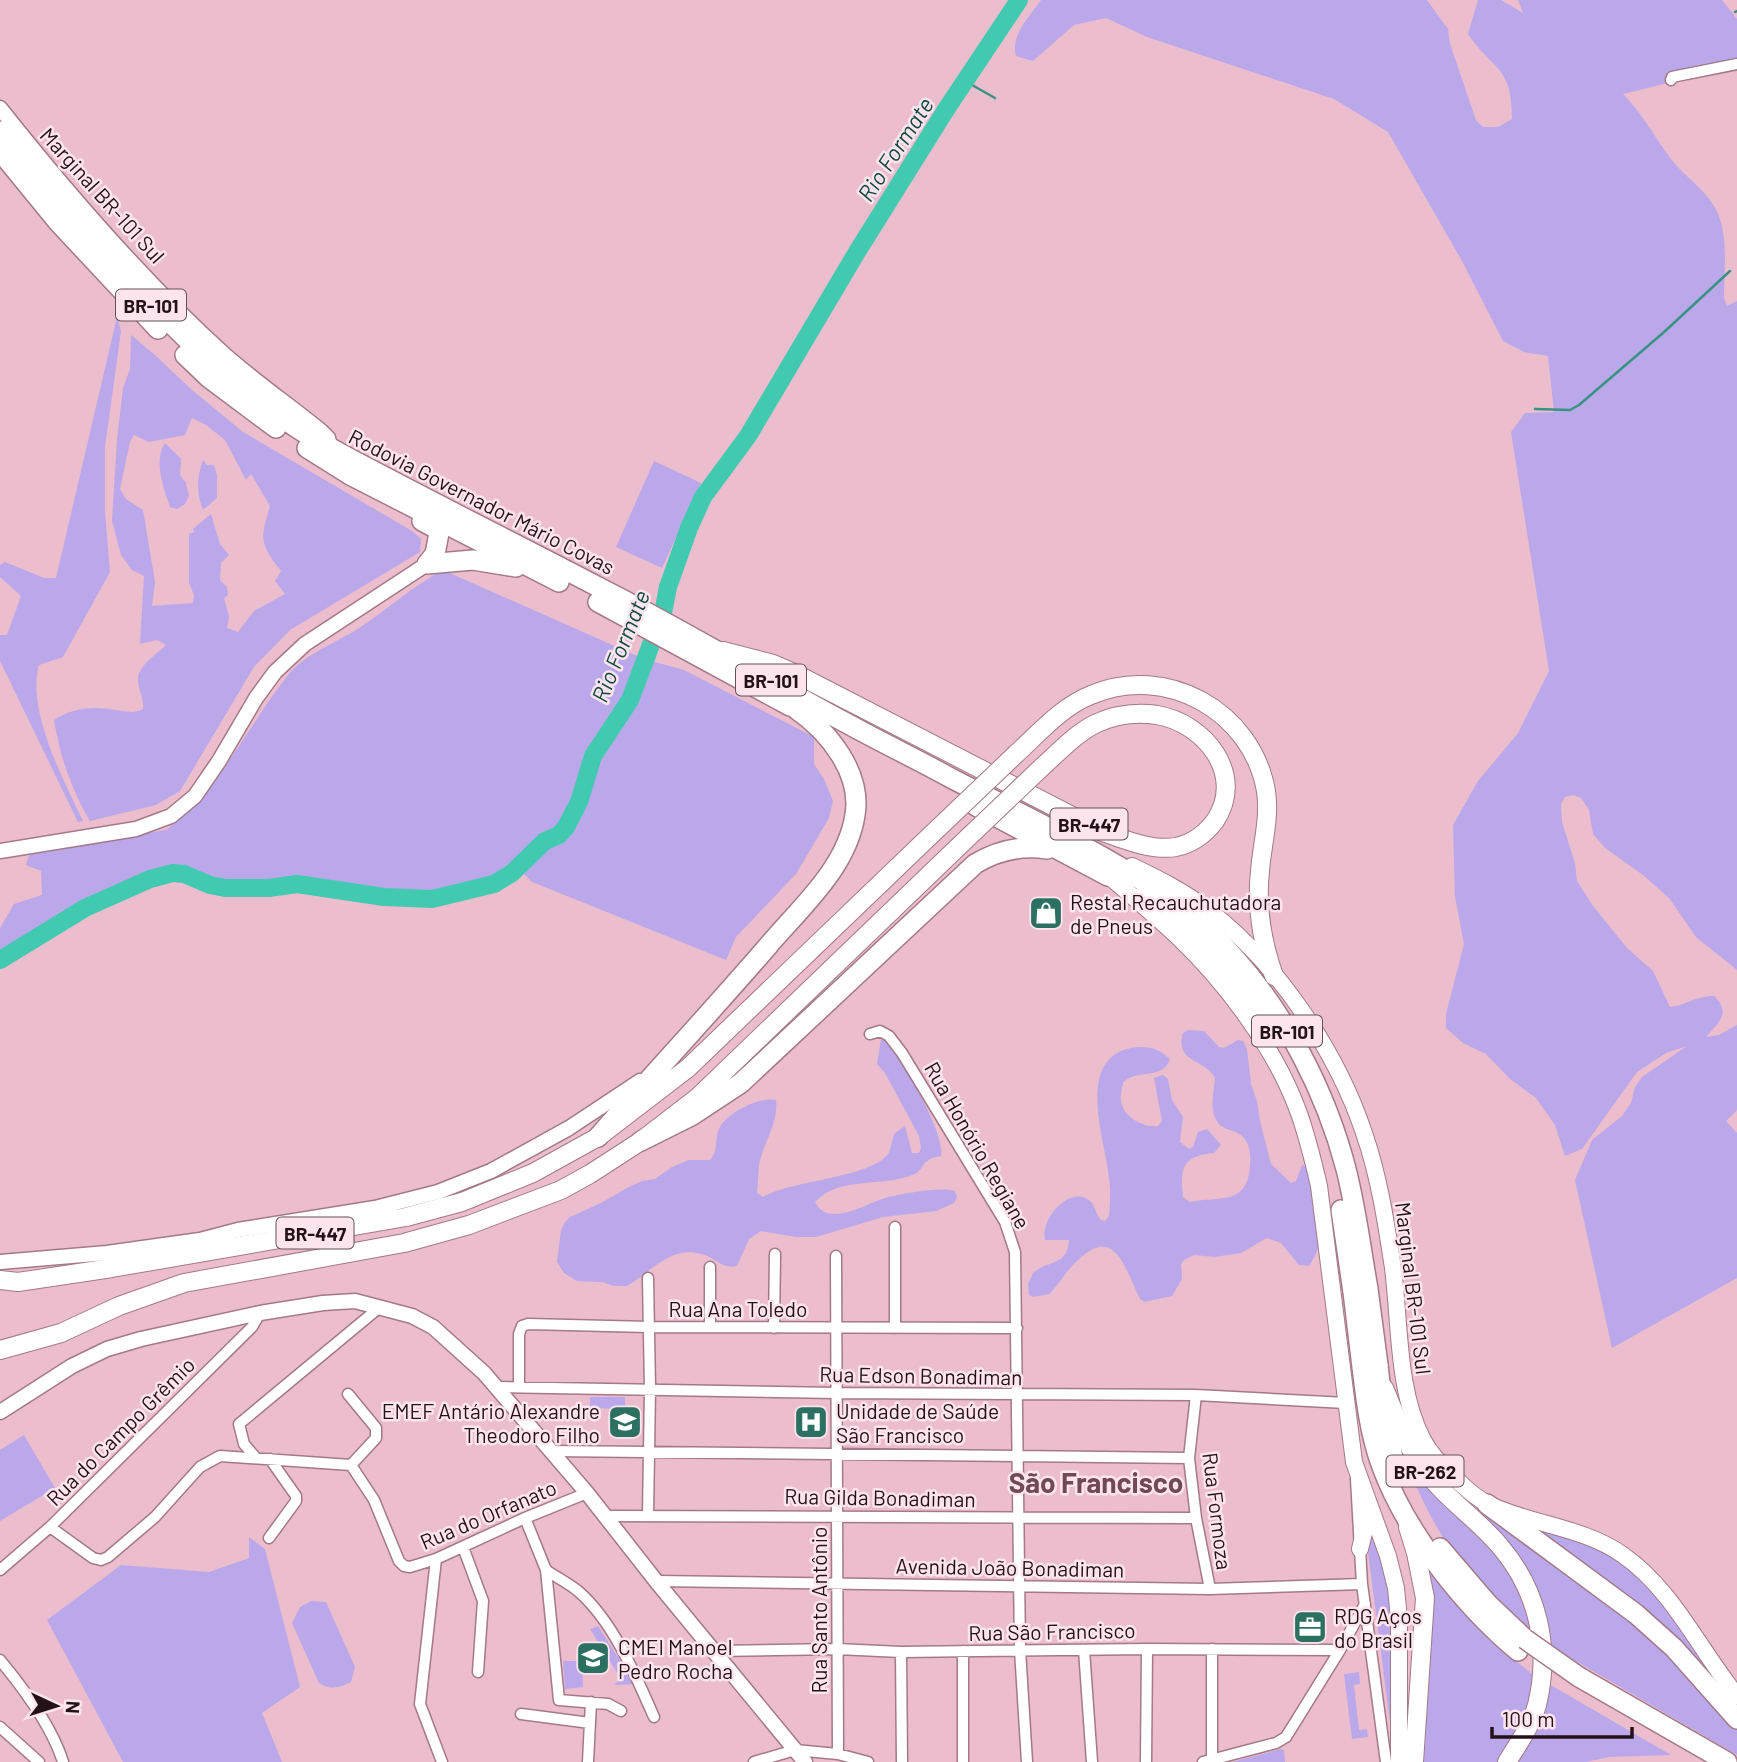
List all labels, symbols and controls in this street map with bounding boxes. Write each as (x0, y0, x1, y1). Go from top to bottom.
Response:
water label: Rio Formate (851, 92, 939, 206)
street label: Marginal BR-101 Sul (36, 122, 170, 268)
road number: BR-101 (116, 290, 186, 320)
street label: Rodovia Governador Mário Covas (345, 423, 619, 579)
water label: Rio Formate (585, 586, 655, 706)
road number: BR-101 (736, 664, 806, 695)
road number: BR-447 (1050, 808, 1128, 839)
place label: Restal Recauchutadora de Pneus (1070, 889, 1281, 938)
shop icon: Restal Recauchutadora de Pneus (1027, 894, 1065, 932)
road number: BR-101 (1252, 1015, 1322, 1046)
street label: Rua Honório Regiane (920, 1057, 1036, 1233)
street label: Marginal BR-101 Sul (1391, 1200, 1437, 1376)
road number: BR-447 (276, 1218, 354, 1248)
street label: Rua Ana Toledo (669, 1296, 807, 1321)
street label: Rua do Campo Grêmio (41, 1352, 199, 1510)
street label: Rua Edson Bonadiman (819, 1361, 1023, 1389)
place label: EMEF Antário Alexandre Theodoro Filho (382, 1398, 600, 1447)
place label: Unidade de Saúde São Francisco (836, 1398, 999, 1447)
school or university icon: EMEF Antário Alexandre Theodoro Filho (606, 1403, 644, 1441)
hospital icon: Unidade de Saúde São Francisco (792, 1403, 830, 1441)
street label: Rua Formoza (1198, 1451, 1238, 1571)
road number: BR-262 (1386, 1456, 1464, 1486)
district label: São Francisco (1009, 1465, 1183, 1499)
street label: Rua do Orfanato (416, 1474, 560, 1554)
street label: Rua Gilda Bonadiman (784, 1483, 976, 1511)
street label: Rua Santo Antônio (806, 1526, 831, 1694)
street label: Avenida João Bonadiman (895, 1553, 1125, 1581)
place label: RDG Aços do Brasil (1334, 1603, 1422, 1652)
office icon: RDG Aços do Brasil (1291, 1608, 1329, 1646)
street label: Rua São Francisco (968, 1617, 1136, 1645)
place label: CMEI Manoel Pedro Rocha (618, 1634, 733, 1683)
school or university icon: CMEI Manoel Pedro Rocha (574, 1639, 612, 1677)
north arrow (21, 1671, 91, 1741)
scale bar (1492, 1696, 1632, 1740)
text: N (62, 1700, 85, 1714)
text: 100 m (1502, 1706, 1555, 1731)

